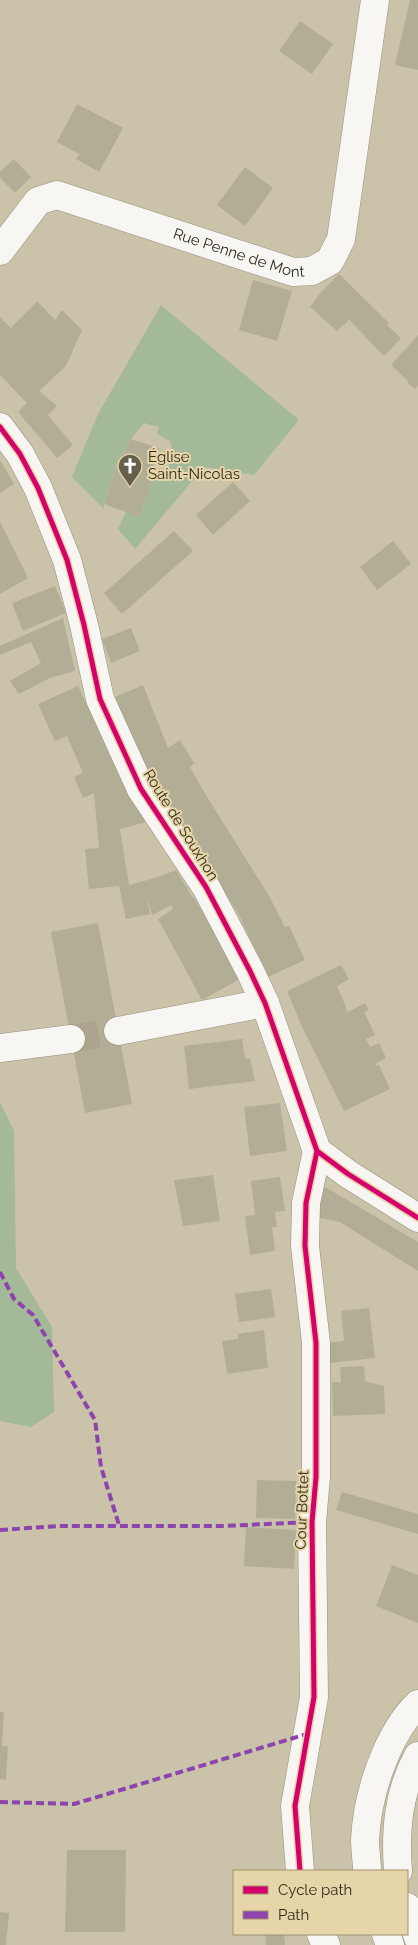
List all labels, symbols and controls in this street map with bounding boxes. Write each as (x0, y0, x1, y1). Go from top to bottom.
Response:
street label: Rue Penne de Mont (171, 225, 305, 281)
place label: Église Saint-Nicolas (148, 448, 240, 483)
church icon: Église Saint-Nicolas (117, 453, 143, 487)
street label: Route de Souxhon (140, 766, 222, 884)
street label: Cour Bottet (292, 1470, 312, 1550)
legend (233, 1870, 408, 1935)
text: Cycle path (278, 1881, 352, 1899)
text: Path (278, 1906, 309, 1924)

